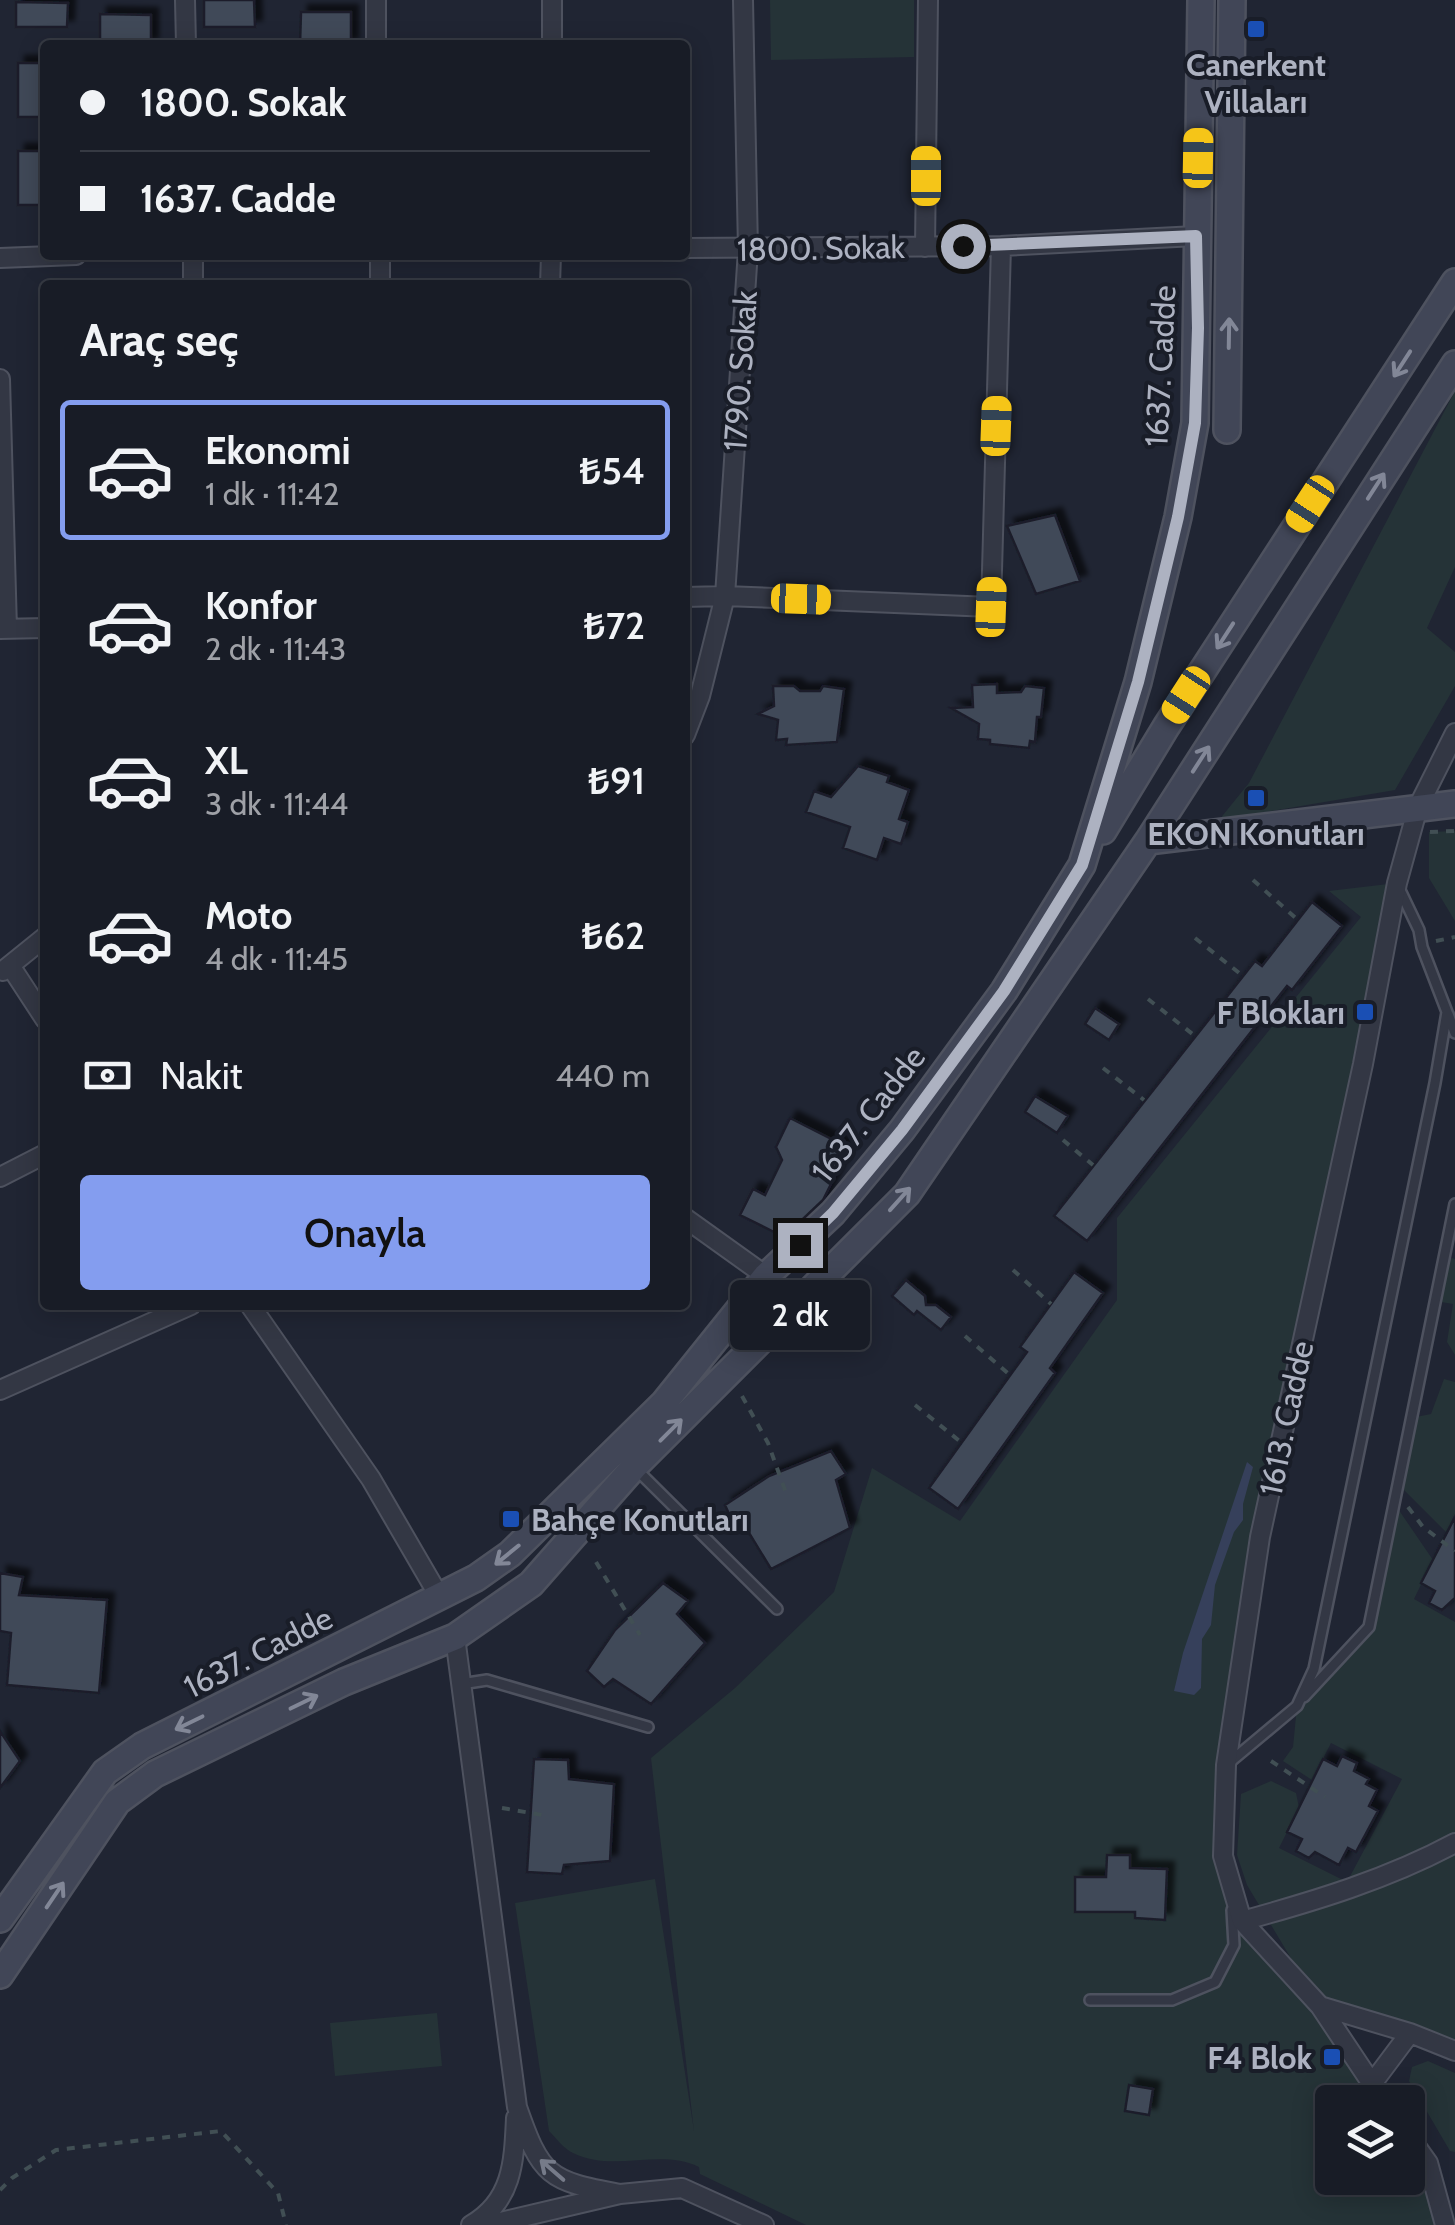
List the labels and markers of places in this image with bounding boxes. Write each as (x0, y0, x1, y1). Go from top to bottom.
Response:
marker: Canerkent Villaları (1245, 18, 1267, 40)
place label: Canerkent Villaları (1186, 45, 1326, 121)
marker: EKON Konutları (1245, 787, 1267, 809)
place label: EKON Konutları (1147, 814, 1365, 853)
place label: F Blokları (1217, 993, 1345, 1032)
marker: F Blokları (1354, 1001, 1376, 1023)
place label: Bahçe Konutları (531, 1500, 749, 1539)
marker: Bahçe Konutları (500, 1508, 522, 1530)
place label: F4 Blok (1207, 2038, 1312, 2077)
marker: F4 Blok (1321, 2046, 1343, 2068)

